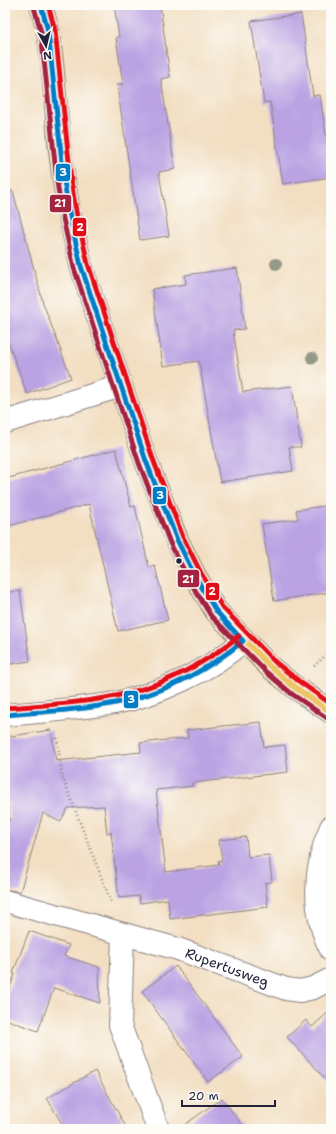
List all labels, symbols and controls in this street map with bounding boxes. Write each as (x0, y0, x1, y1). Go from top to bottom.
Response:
north arrow (26, 26, 66, 66)
text: N (42, 47, 53, 63)
line badge: 3 (55, 163, 71, 182)
text: 3 (59, 165, 67, 180)
line badge: 21 (49, 194, 72, 213)
text: 21 (54, 196, 66, 211)
line badge: 2 (72, 217, 87, 237)
text: 2 (76, 220, 84, 235)
line badge: 3 (152, 486, 167, 505)
text: 3 (156, 488, 164, 503)
unlabelled marker (174, 556, 184, 566)
line badge: 21 (177, 569, 200, 588)
text: 21 (182, 572, 194, 587)
line badge: 2 (205, 582, 220, 601)
text: 2 (208, 584, 216, 599)
line badge: 3 (123, 690, 139, 709)
text: 3 (127, 692, 135, 707)
street label: Rupertusweg (183, 944, 272, 991)
scale bar (182, 1082, 275, 1108)
text: 20 m (188, 1088, 219, 1104)

